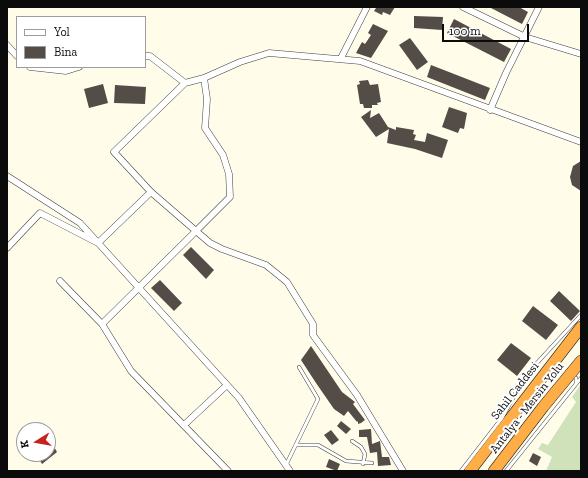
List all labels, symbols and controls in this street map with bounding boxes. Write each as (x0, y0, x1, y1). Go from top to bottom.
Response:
legend (16, 16, 146, 68)
scale bar (444, 16, 531, 42)
text: 100 m (449, 24, 481, 38)
text: Yol (54, 25, 70, 39)
text: Bina (54, 45, 77, 59)
street label: Sahil Caddesi (488, 359, 542, 423)
street label: Antalya - Mersin Yolu (487, 360, 567, 456)
north arrow (16, 422, 56, 462)
text: K (18, 439, 32, 449)

